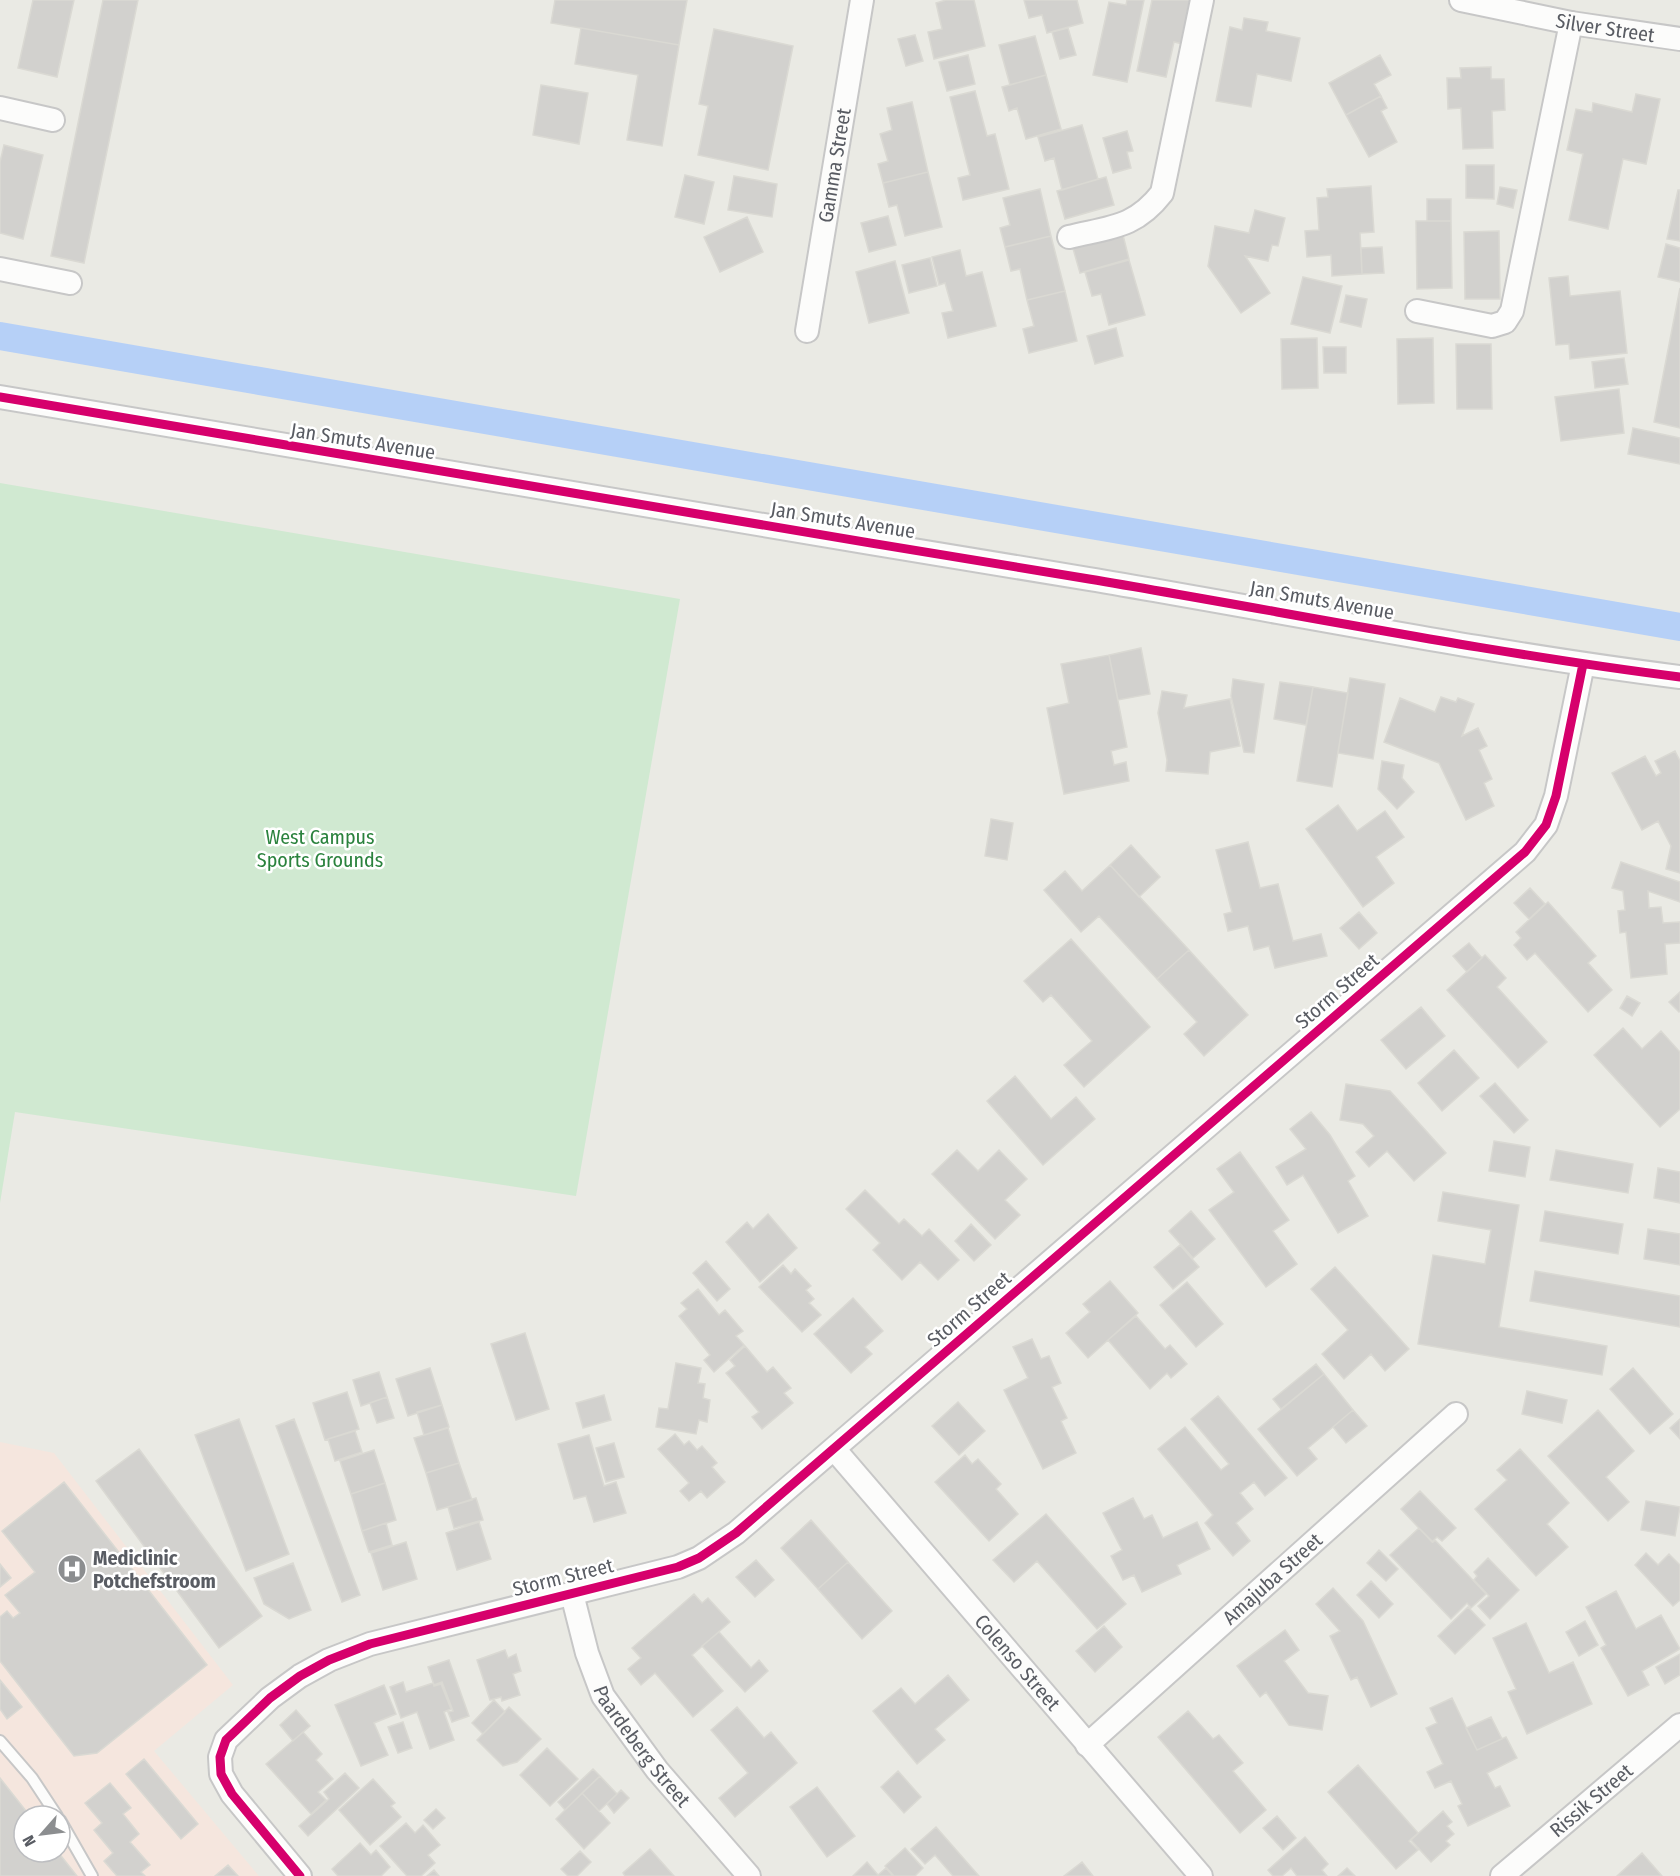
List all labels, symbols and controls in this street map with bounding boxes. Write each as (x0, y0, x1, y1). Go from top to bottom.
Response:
street label: Silver Street (1554, 8, 1657, 47)
street label: Gamma Street (813, 106, 856, 224)
street label: Jan Smuts Avenue (289, 418, 437, 464)
street label: Jan Smuts Avenue (769, 497, 917, 543)
street label: Jan Smuts Avenue (1248, 575, 1396, 625)
park label: West Campus Sports Grounds (257, 825, 383, 872)
street label: Storm Street (1290, 948, 1384, 1034)
street label: Storm Street (922, 1266, 1016, 1352)
street label: Amajuba Street (1218, 1528, 1327, 1629)
place label: Mediclinic Potchefstroom (93, 1546, 216, 1593)
hospital icon: Mediclinic Potchefstroom (56, 1553, 88, 1585)
street label: Storm Street (510, 1553, 616, 1601)
street label: Colenso Street (970, 1609, 1066, 1716)
street label: Paardeberg Street (588, 1682, 696, 1812)
street label: Rissik Street (1545, 1758, 1638, 1842)
north arrow (12, 1804, 72, 1864)
text: N (19, 1832, 40, 1850)

